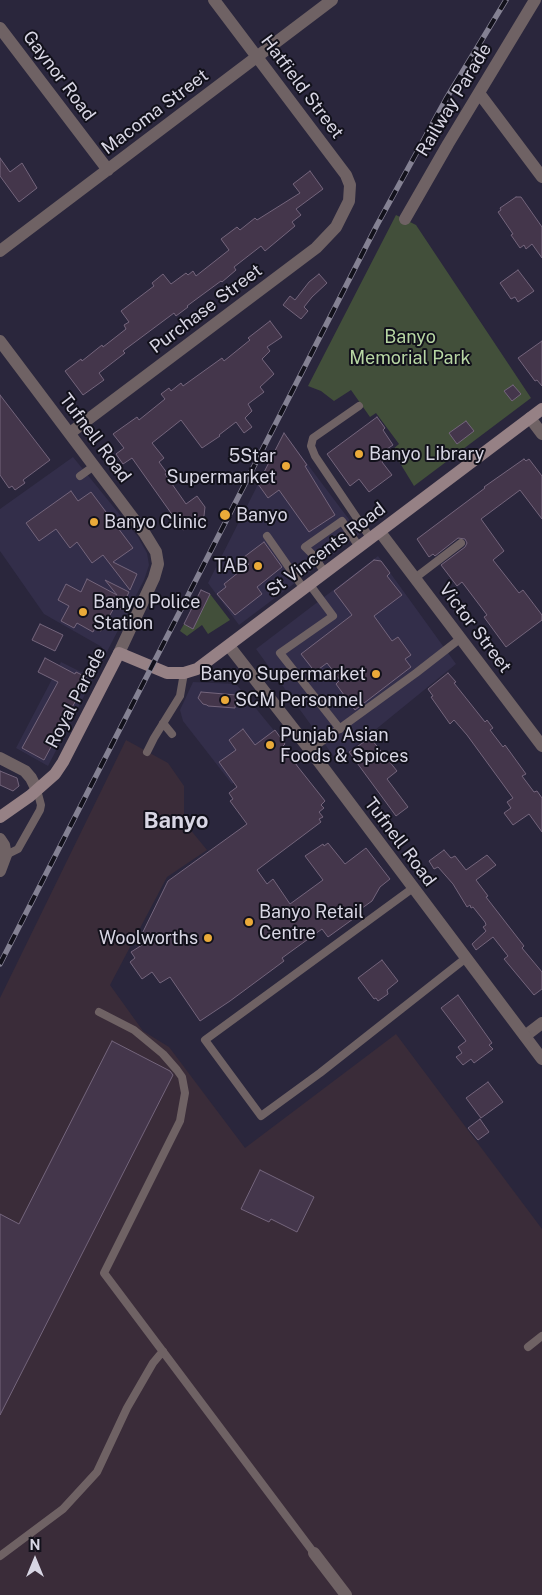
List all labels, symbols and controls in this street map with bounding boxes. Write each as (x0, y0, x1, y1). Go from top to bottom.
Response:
street label: Gaynor Road (18, 27, 100, 125)
street label: Hatfield Street (256, 31, 348, 143)
street label: Railway Parade (412, 40, 496, 160)
street label: Macoma Street (97, 65, 213, 159)
street label: Purchase Street (146, 260, 266, 358)
park label: Banyo Memorial Park (349, 326, 471, 368)
street label: Tufnell Road (55, 389, 135, 487)
place label: Banyo Library (369, 443, 484, 465)
place label: 5Star Supermarket (166, 445, 276, 488)
marker: Banyo Library (353, 448, 365, 460)
marker: 5Star Supermarket (280, 460, 292, 472)
street label: St Vincents Road (262, 498, 390, 602)
place label: Banyo (236, 504, 288, 526)
marker: Banyo (218, 508, 232, 522)
place label: Banyo Clinic (104, 511, 207, 533)
marker: Banyo Clinic (88, 516, 100, 528)
place label: TAB (214, 555, 248, 577)
marker: TAB (252, 560, 264, 572)
street label: Victor Street (434, 579, 516, 677)
place label: Banyo Police Station (93, 591, 200, 634)
marker: Banyo Police Station (77, 606, 89, 618)
street label: Royal Parade (41, 644, 111, 752)
place label: Banyo Supermarket (200, 663, 366, 685)
marker: Banyo Supermarket (370, 668, 382, 680)
place label: SCM Personnel (235, 689, 364, 711)
marker: SCM Personnel (219, 694, 231, 706)
place label: Punjab Asian Foods & Spices (280, 724, 408, 766)
marker: Punjab Asian Foods & Spices (264, 739, 276, 751)
street label: Tufnell Road (360, 793, 440, 891)
district label: Banyo (144, 808, 208, 834)
place label: Banyo Retail Centre (259, 901, 364, 944)
marker: Banyo Retail Centre (243, 916, 255, 928)
place label: Woolworths (99, 927, 198, 949)
marker: Woolworths (202, 932, 214, 944)
north arrow (10, 1535, 60, 1585)
text: N (30, 1537, 40, 1553)

